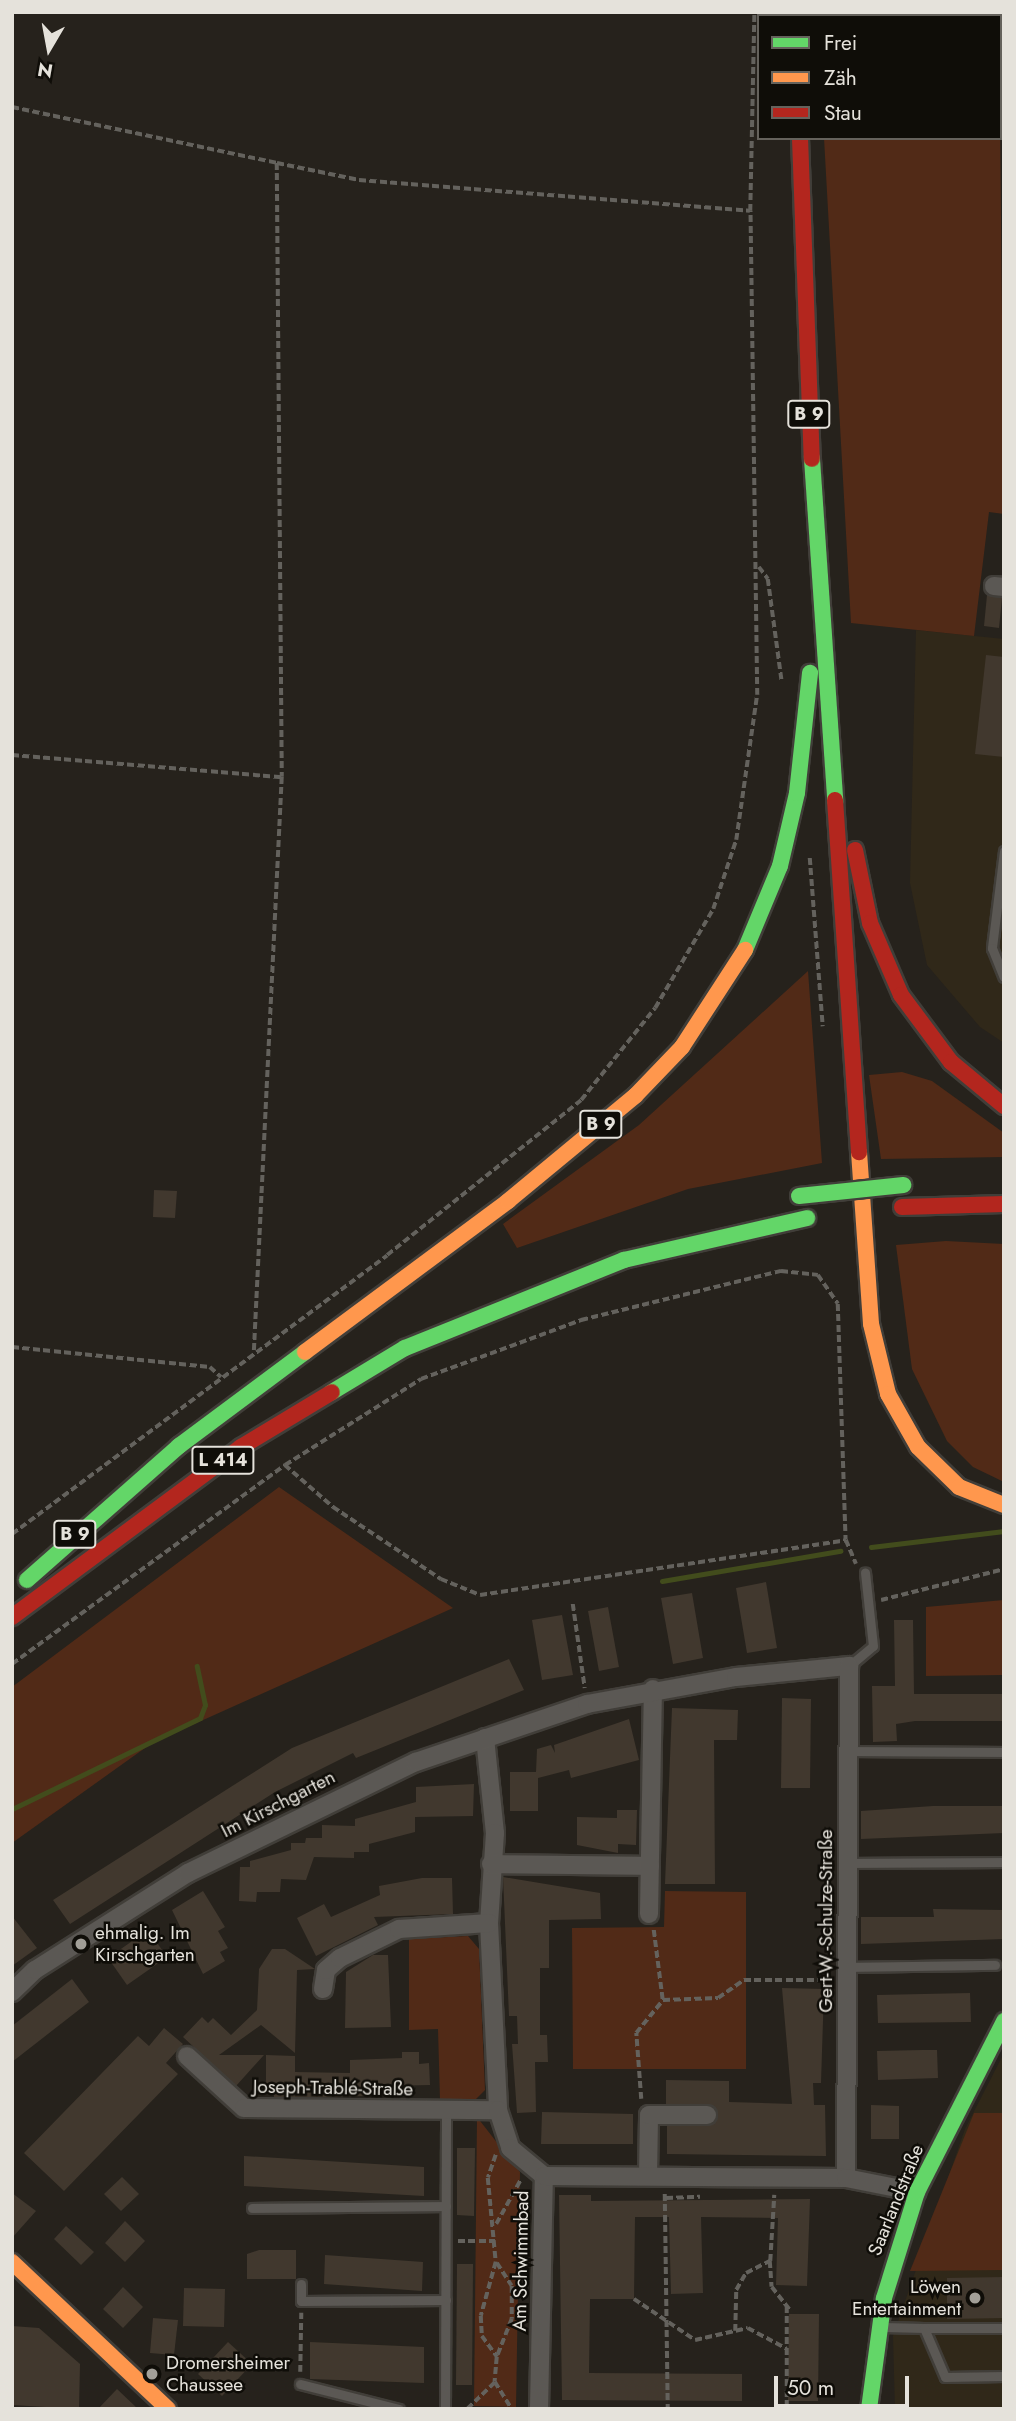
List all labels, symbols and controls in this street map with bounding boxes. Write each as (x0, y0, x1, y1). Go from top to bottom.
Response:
north arrow (14, 14, 84, 84)
legend (757, 14, 1002, 140)
text: Frei (824, 28, 857, 58)
text: N (35, 56, 55, 85)
text: Zäh (824, 63, 857, 93)
text: Stau (824, 98, 862, 128)
road number: B 9 (786, 400, 832, 428)
road number: B 9 (578, 1110, 624, 1139)
road number: L 414 (190, 1446, 256, 1475)
road number: B 9 (52, 1520, 98, 1548)
street label: Im Kirschgarten (217, 1765, 339, 1843)
street label: Gert-W.-Schulze-Straße (815, 1829, 837, 2013)
place label: ehmalig. Im Kirschgarten (95, 1922, 195, 1966)
marker: ehmalig. Im Kirschgarten (73, 1936, 89, 1952)
street label: Joseph-Trablé-Straße (253, 2075, 413, 2101)
street label: Saarlandstraße (863, 2141, 929, 2259)
street label: Am Schwimmbad (508, 2190, 534, 2332)
place label: Löwen Entertainment (852, 2276, 961, 2320)
marker: Löwen Entertainment (967, 2290, 983, 2306)
place label: Dromersheimer Chaussee (166, 2352, 290, 2396)
scale bar (778, 2362, 913, 2406)
marker: Dromersheimer Chaussee (144, 2366, 160, 2382)
text: 50 m (787, 2373, 834, 2403)

